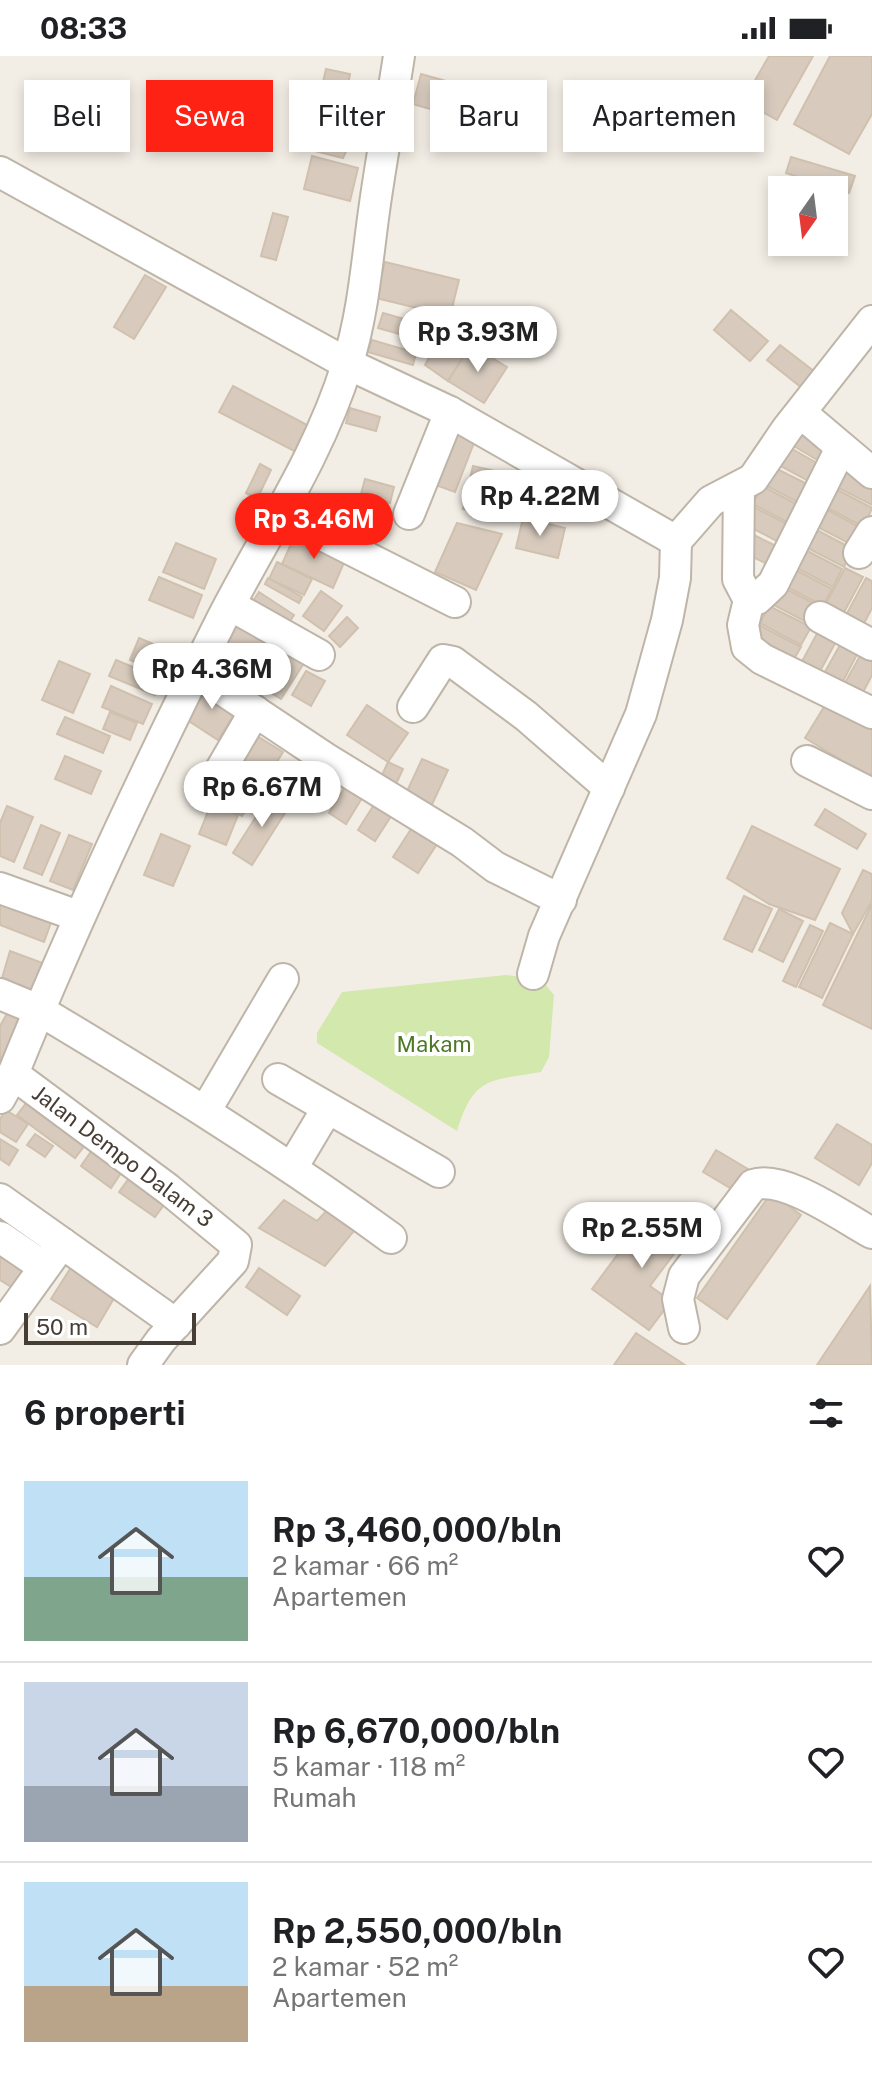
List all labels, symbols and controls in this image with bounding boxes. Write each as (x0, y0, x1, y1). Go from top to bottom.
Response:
text: 08:33 (40, 10, 127, 46)
chip: Beli (24, 80, 130, 152)
chip: Sewa (146, 80, 273, 152)
chip: Filter (289, 80, 414, 152)
chip: Baru (430, 80, 547, 152)
chip: Apartemen (563, 80, 764, 152)
north arrow (768, 176, 848, 256)
map controls (768, 176, 848, 256)
pin: Rp 3.93M (395, 306, 561, 374)
text: Rp 3.93M (417, 316, 539, 347)
pin: Rp 4.22M (457, 470, 623, 538)
text: Rp 4.22M (479, 480, 601, 511)
pin: Rp 3.46M (231, 493, 397, 561)
text: Rp 3.46M (253, 503, 375, 534)
pin: Rp 4.36M (129, 643, 295, 711)
text: Rp 4.36M (151, 653, 273, 684)
pin: Rp 6.67M (179, 761, 345, 829)
text: Rp 6.67M (202, 771, 322, 802)
park label: Makam (397, 1031, 471, 1057)
street label: Jalan Dempo Dalam 3 (28, 1080, 218, 1232)
pin: Rp 2.55M (559, 1202, 725, 1270)
text: Rp 2.55M (581, 1212, 703, 1243)
scale bar (24, 1309, 196, 1345)
text: 50 m (36, 1314, 88, 1340)
icon: filters (804, 1391, 848, 1435)
text: 6 properti (24, 1393, 186, 1433)
text: Rp 3,460,000/bln (272, 1510, 562, 1550)
icon: home (88, 1513, 184, 1609)
icon: heart (804, 1539, 848, 1583)
text: 2 kamar · 66 m² (272, 1550, 458, 1581)
text: Apartemen (272, 1581, 407, 1612)
text: Rp 6,670,000/bln (272, 1711, 560, 1751)
icon: home (88, 1714, 184, 1810)
icon: heart (804, 1740, 848, 1784)
text: 5 kamar · 118 m² (272, 1751, 465, 1782)
text: Rumah (272, 1782, 356, 1813)
text: Rp 2,550,000/bln (272, 1911, 562, 1951)
icon: home (88, 1914, 184, 2010)
icon: heart (804, 1940, 848, 1984)
text: 2 kamar · 52 m² (272, 1951, 458, 1982)
text: Apartemen (272, 1982, 407, 2013)

